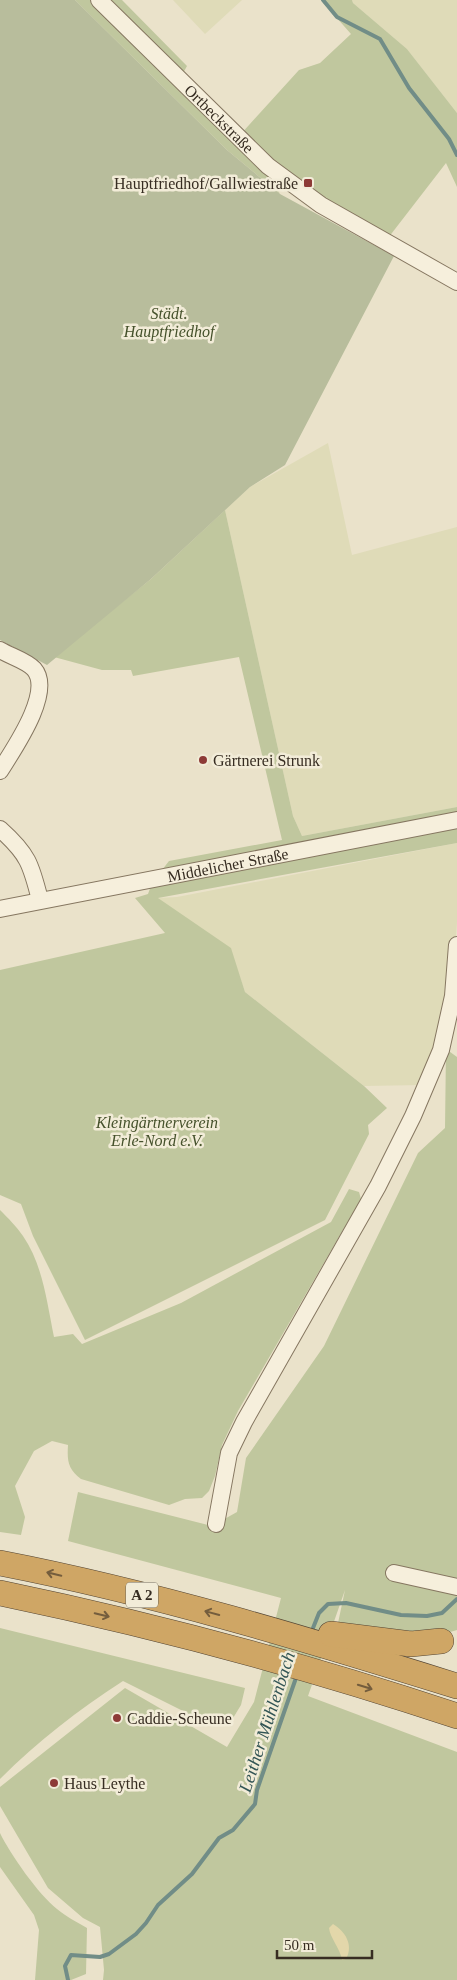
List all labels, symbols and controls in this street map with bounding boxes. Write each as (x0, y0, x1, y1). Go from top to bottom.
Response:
street label: Ortbeckstraße (182, 81, 258, 156)
place label: Hauptfriedhof/Gallwiestraße (114, 175, 298, 193)
marker: Hauptfriedhof/Gallwiestraße (302, 177, 314, 189)
park label: Städt. Hauptfriedhof (123, 305, 217, 341)
place label: Gärtnerei Strunk (213, 752, 320, 769)
marker: Gärtnerei Strunk (197, 754, 209, 766)
street label: Middelicher Straße (166, 845, 290, 885)
park label: Kleingärtnerverein Erle-Nord e.V. (95, 1114, 218, 1149)
one-way arrow (47, 1569, 63, 1578)
road number: A 2 (126, 1582, 158, 1608)
one-way arrow (205, 1608, 221, 1617)
one-way arrow (94, 1611, 110, 1620)
water label: Leither Mühlenbach (235, 1649, 299, 1796)
one-way arrow (356, 1683, 372, 1693)
place label: Caddie-Scheune (127, 1710, 232, 1727)
marker: Caddie-Scheune (111, 1712, 123, 1724)
place label: Haus Leythe (64, 1775, 145, 1793)
marker: Haus Leythe (48, 1777, 60, 1789)
scale bar (277, 1928, 372, 1960)
text: 50 m (284, 1937, 315, 1953)

